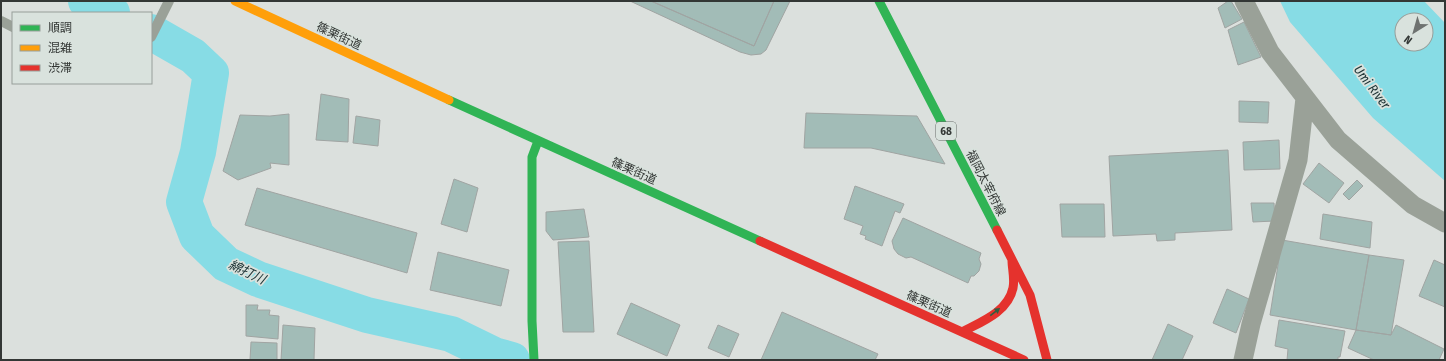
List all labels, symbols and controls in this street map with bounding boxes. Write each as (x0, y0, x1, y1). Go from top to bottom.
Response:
legend (12, 12, 152, 84)
north arrow (1394, 12, 1434, 52)
street label: 篠栗街道 (314, 20, 364, 52)
text: 順調 (48, 21, 72, 35)
text: N (1402, 32, 1415, 47)
text: 混雑 (48, 41, 72, 55)
text: 渋滞 (48, 61, 72, 75)
water label: Umi River (1351, 62, 1394, 112)
road number: 68 (936, 122, 956, 140)
street label: 福岡太宰府線 (963, 148, 1009, 218)
street label: 篠栗街道 (609, 155, 659, 187)
water label: 綿打川 (226, 257, 270, 288)
street label: 篠栗街道 (904, 288, 954, 320)
one-way arrow (990, 308, 1001, 316)

